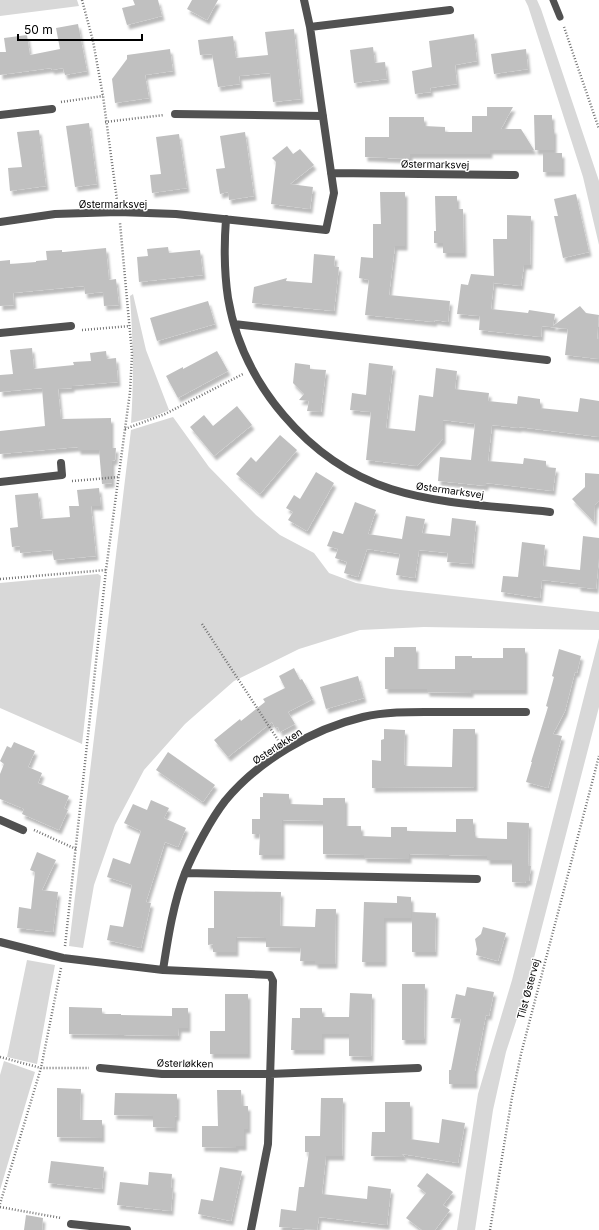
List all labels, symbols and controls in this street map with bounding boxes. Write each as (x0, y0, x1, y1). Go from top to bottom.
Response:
scale bar (18, 16, 142, 42)
text: 50 m (24, 22, 53, 37)
street label: Østermarksvej (401, 157, 469, 171)
street label: Østermarksvej (79, 198, 147, 210)
street label: Østermarksvej (415, 479, 485, 501)
street label: Østerløkken (250, 725, 304, 766)
street label: Tilst Østervej (514, 957, 542, 1021)
street label: Østerløkken (157, 1057, 214, 1069)

